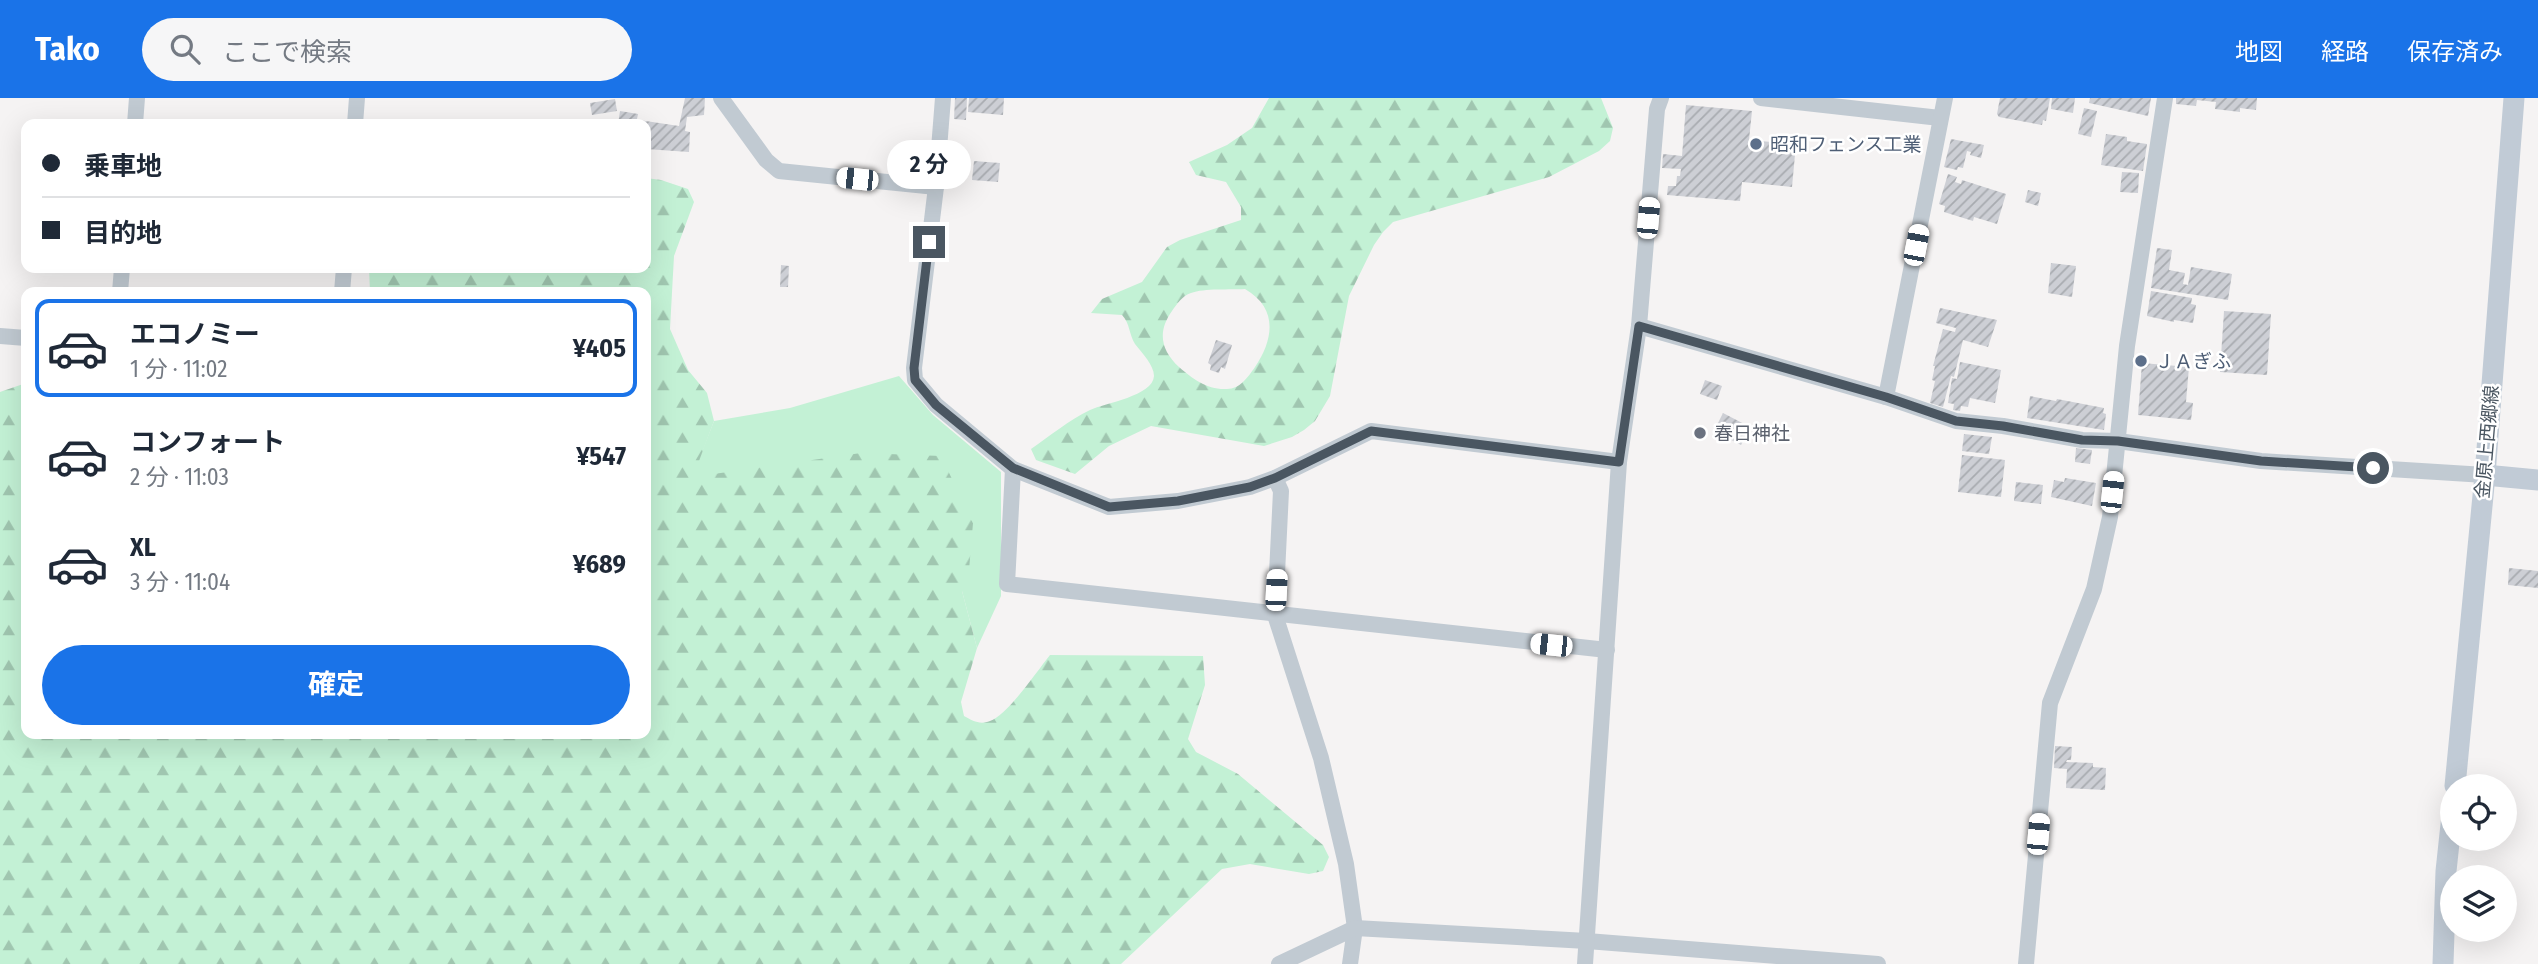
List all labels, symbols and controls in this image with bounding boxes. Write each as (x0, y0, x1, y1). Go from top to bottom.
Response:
search box (142, 18, 632, 81)
text: Tako (35, 29, 100, 69)
icon: search (166, 30, 204, 68)
text: ここで検索 (222, 37, 352, 68)
text: 地図 (2235, 38, 2283, 66)
text: 経路 (2321, 38, 2369, 66)
text: 保存済み (2407, 38, 2503, 66)
place label: 昭和フェンス工業 (1770, 133, 1922, 156)
marker: 昭和フェンス工業 (1748, 136, 1764, 152)
callout: 2 分 (887, 141, 971, 190)
text: 2 分 (910, 150, 948, 178)
text: 乗車地 (84, 151, 162, 182)
car (836, 166, 879, 192)
car (1636, 196, 1661, 240)
text: 目的地 (84, 218, 162, 249)
car (1902, 222, 1931, 268)
route end (913, 226, 945, 258)
icon: car (46, 317, 109, 380)
text: エコノミー (130, 319, 260, 350)
text: ¥405 (573, 333, 626, 364)
place label: ＪＡぎふ (2155, 350, 2231, 373)
marker: ＪＡぎふ (2133, 353, 2149, 369)
text: 1 分 · 11:02 (130, 355, 227, 383)
street label: 金原上西郷線 (2471, 384, 2503, 500)
place label: 春日神社 (1714, 422, 1790, 445)
icon: car (46, 425, 109, 488)
marker: 春日神社 (1692, 425, 1708, 441)
text: コンフォート (130, 427, 285, 458)
text: ¥547 (576, 441, 626, 472)
route start (2357, 452, 2389, 484)
text: 2 分 · 11:03 (130, 463, 229, 491)
car (2100, 470, 2125, 514)
text: XL (130, 532, 156, 563)
icon: car (46, 533, 109, 596)
text: ¥689 (573, 549, 626, 580)
text: 3 分 · 11:04 (130, 568, 230, 596)
car (1265, 568, 1288, 612)
car (1530, 632, 1573, 658)
button: 確定 (42, 645, 630, 725)
map controls (2440, 774, 2517, 942)
button: locate (2440, 774, 2517, 851)
car (2026, 812, 2051, 856)
button: layers (2440, 865, 2517, 942)

